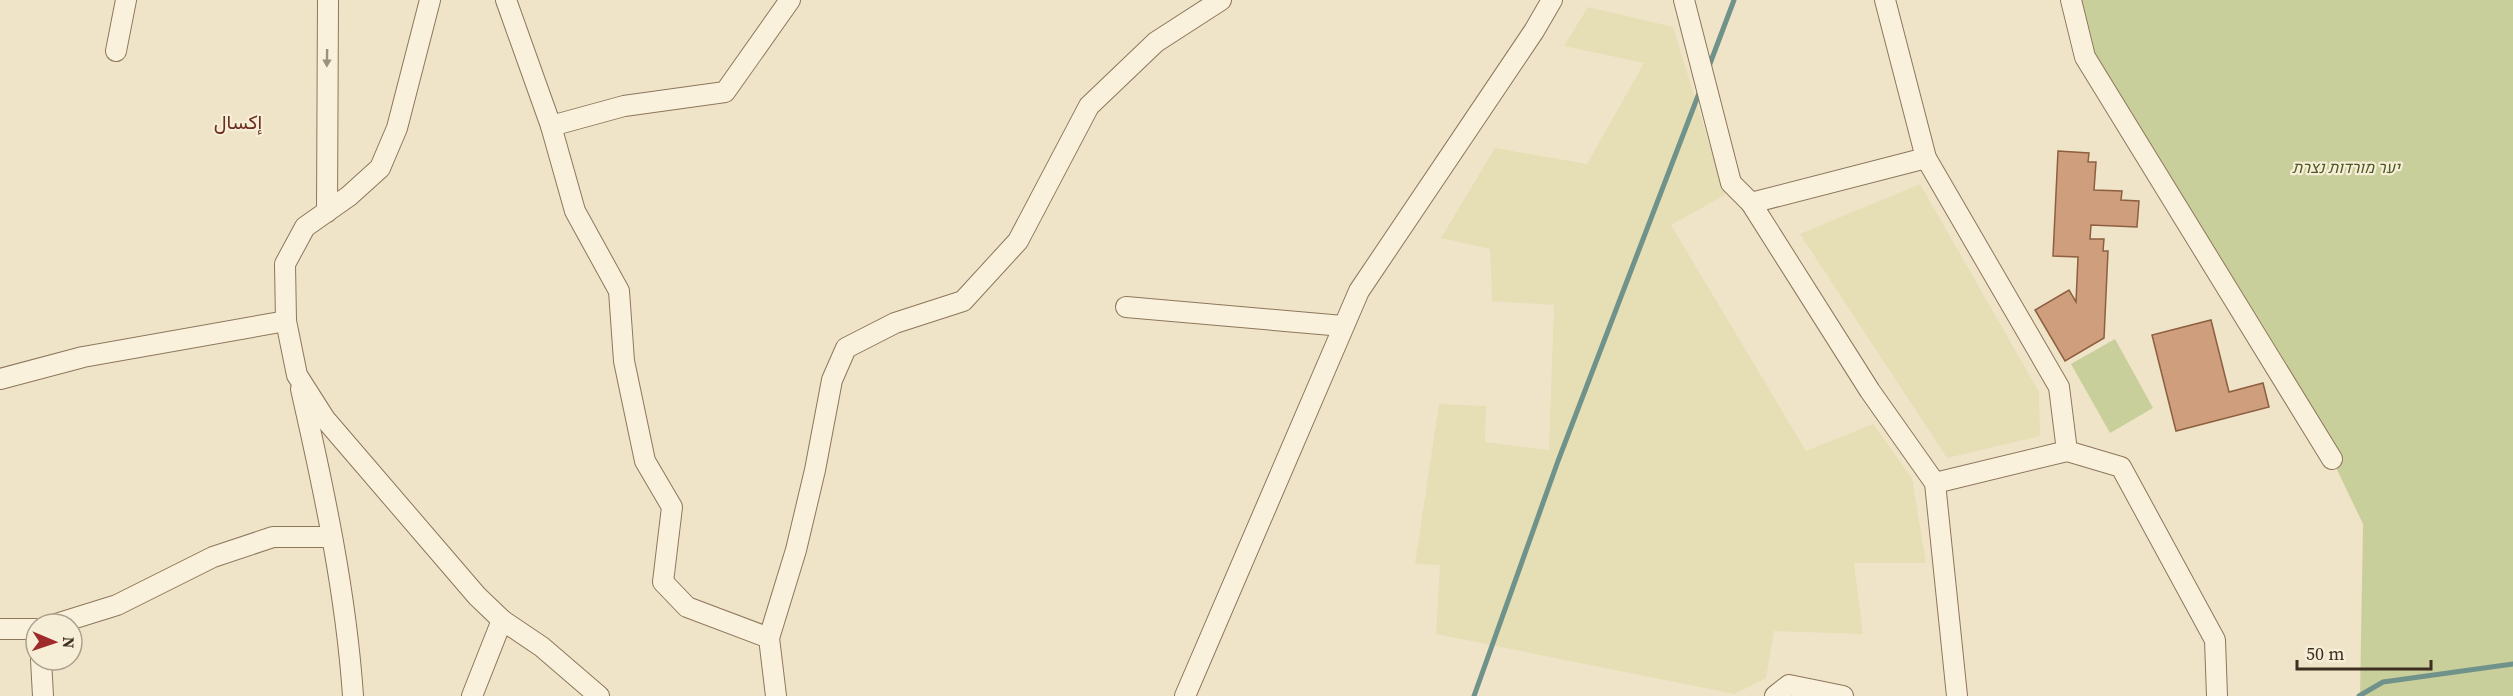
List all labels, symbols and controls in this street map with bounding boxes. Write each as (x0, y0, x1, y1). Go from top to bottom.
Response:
one-way arrow (322, 49, 332, 68)
district label: إكسال (214, 108, 263, 136)
park label: יער מורדות נצרת (2292, 156, 2401, 178)
north arrow (24, 612, 84, 672)
scale bar (2297, 633, 2430, 671)
text: N (58, 636, 80, 649)
text: 50 m (2306, 641, 2344, 666)

